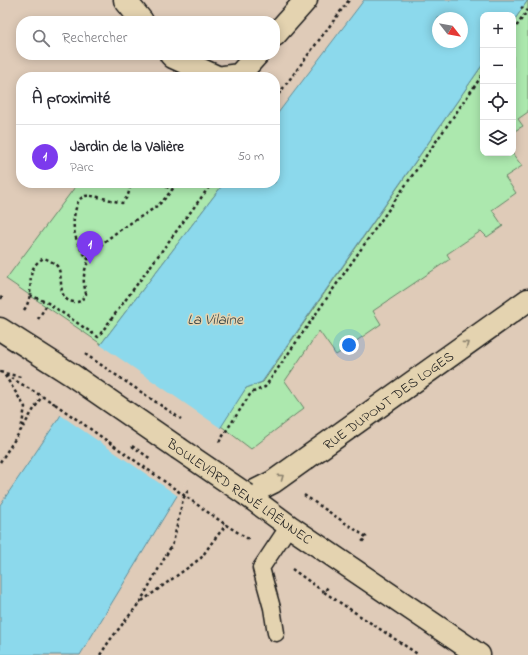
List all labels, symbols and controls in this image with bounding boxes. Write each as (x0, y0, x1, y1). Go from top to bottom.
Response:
north arrow (432, 12, 468, 48)
map controls (480, 12, 516, 156)
button: + (480, 12, 516, 48)
search box (16, 16, 280, 60)
icon: search (30, 27, 52, 49)
text: Rechercher (62, 27, 127, 49)
button: − (480, 48, 516, 84)
button: locate (480, 84, 516, 120)
text: À proximité (32, 86, 110, 111)
button: layers (480, 120, 516, 156)
text: Jardin de la Valière (70, 136, 184, 158)
text: 1 (43, 147, 47, 166)
text: 50 m (238, 147, 264, 166)
text: Parc (70, 158, 94, 177)
pin: 1 (77, 231, 103, 264)
water label: La Vilaine (187, 309, 244, 331)
your location (339, 335, 359, 355)
one-way arrow (462, 342, 469, 349)
street label: RUE DUPONT DES LOGES (319, 347, 459, 456)
street label: BOULEVARD RENÉ LAËNNEC (161, 433, 316, 551)
one-way arrow (277, 474, 284, 481)

